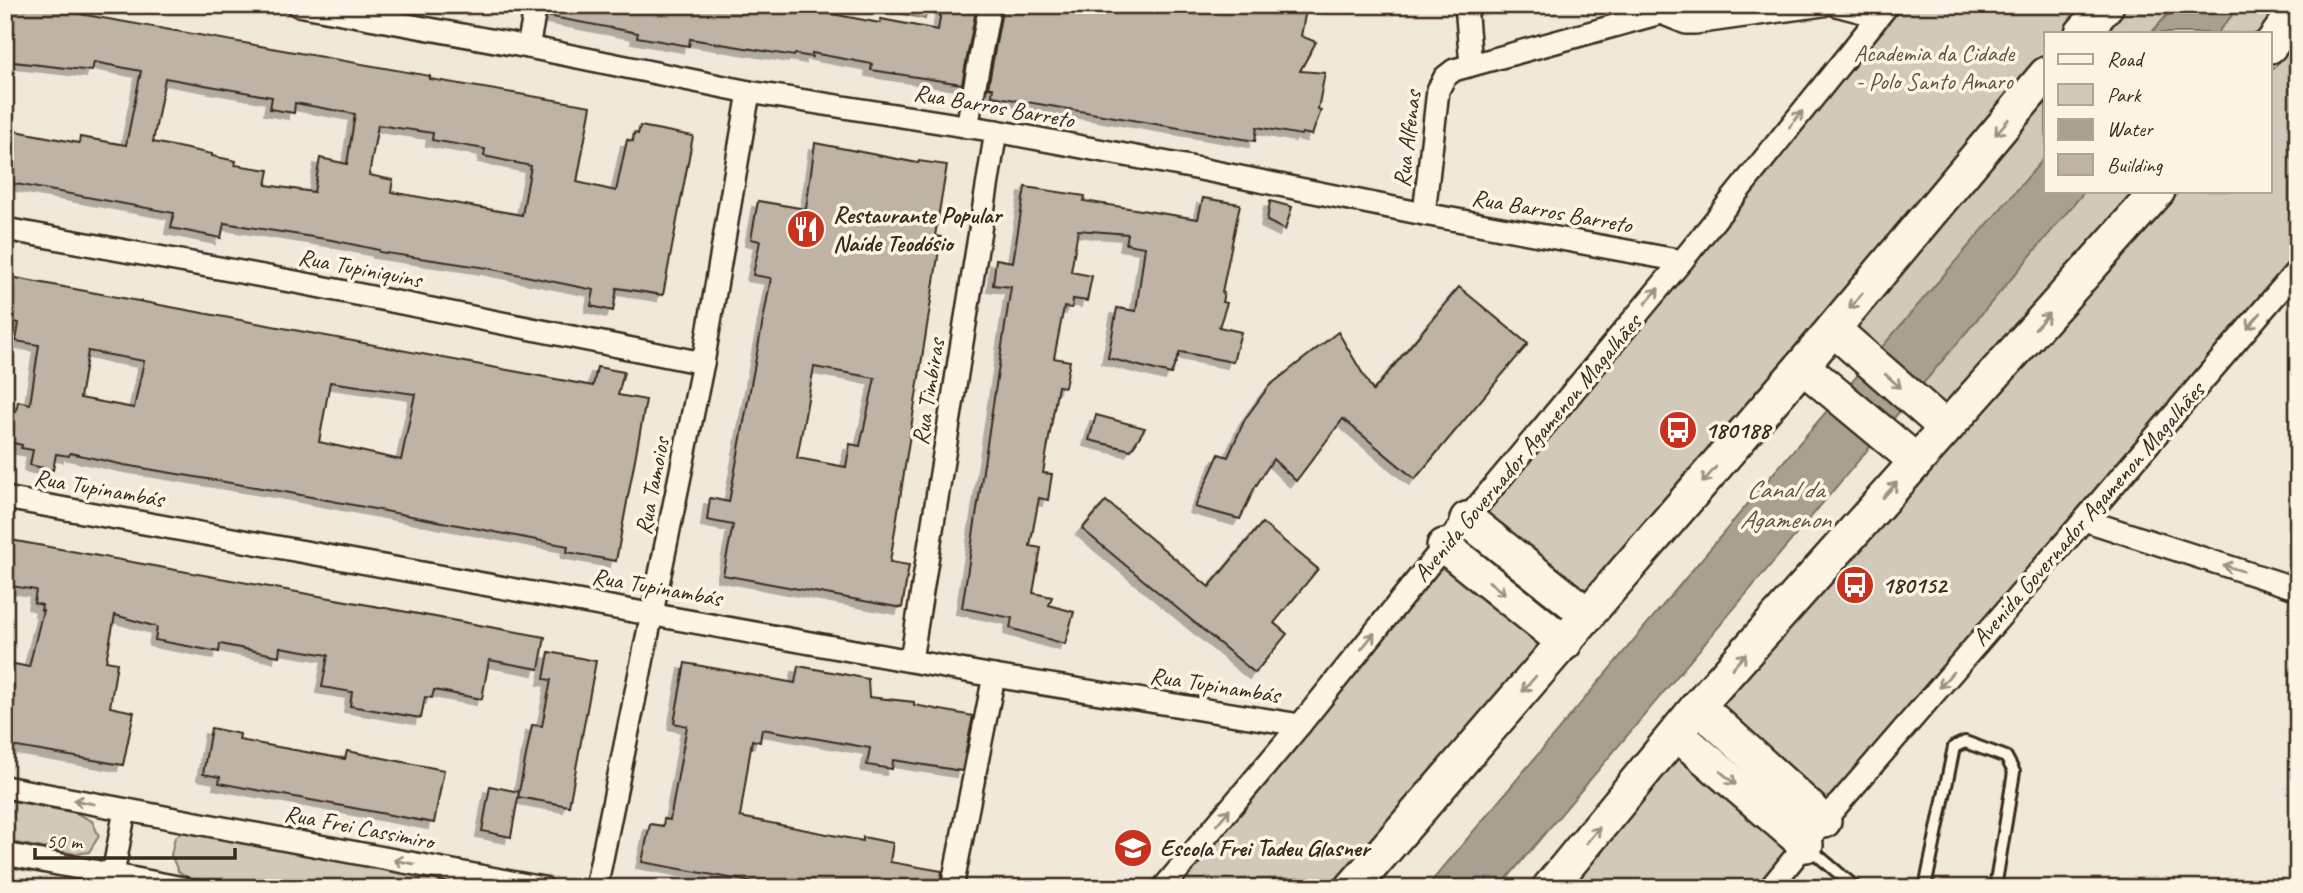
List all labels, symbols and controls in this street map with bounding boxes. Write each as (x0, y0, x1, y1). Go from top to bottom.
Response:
legend (2044, 32, 2272, 192)
park label: Academia da Cidade - Polo Santo Amaro (1854, 38, 2016, 96)
text: Road (2107, 46, 2146, 72)
street label: Rua Barros Barreto (912, 77, 1078, 135)
text: Park (2107, 82, 2142, 108)
street label: Rua Alfenas (1386, 86, 1428, 189)
one-way arrow (1788, 110, 1803, 129)
text: Water (2107, 116, 2154, 142)
one-way arrow (1994, 117, 2010, 135)
text: Building (2107, 152, 2164, 178)
street label: Rua Barros Barreto (1470, 182, 1636, 240)
place label: Restaurante Popular Naíde Teodósio (833, 200, 1004, 258)
restaurant icon: Restaurante Popular Naíde Teodósio (785, 208, 827, 250)
street label: Rua Tupiniquins (296, 241, 426, 295)
one-way arrow (1645, 287, 1660, 305)
one-way arrow (1849, 292, 1864, 310)
street label: Avenida Governador Agamenon Magalhães (1406, 306, 1649, 588)
one-way arrow (2246, 312, 2262, 330)
one-way arrow (2033, 313, 2050, 330)
street label: Rua Timbiras (905, 334, 952, 447)
one-way arrow (1884, 373, 1902, 389)
street label: Avenida Governador Agamenon Magalhães (1965, 374, 2213, 652)
bus stop icon: 180188 (1657, 409, 1699, 451)
place label: 180188 (1705, 415, 1773, 445)
street label: Rua Tamoios (628, 433, 676, 537)
street label: Rua Tupinambás (32, 462, 169, 515)
one-way arrow (1701, 465, 1717, 483)
water label: Canal da Agamenon (1740, 473, 1833, 536)
one-way arrow (1882, 482, 1898, 500)
street label: Rua Tupinambás (590, 561, 727, 614)
one-way arrow (2222, 561, 2244, 573)
bus stop icon: 180152 (1834, 564, 1876, 606)
place label: 180152 (1882, 570, 1949, 600)
one-way arrow (1488, 581, 1506, 596)
one-way arrow (1360, 633, 1375, 651)
one-way arrow (1731, 652, 1747, 670)
street label: Rua Tupinambás (1148, 660, 1285, 710)
one-way arrow (1938, 671, 1954, 689)
one-way arrow (1521, 675, 1537, 693)
one-way arrow (1719, 770, 1737, 786)
one-way arrow (73, 795, 96, 808)
street label: Rua Frei Cassimiro (282, 798, 439, 857)
one-way arrow (1215, 808, 1231, 826)
scale bar (35, 816, 234, 860)
school or university icon: Escola Frei Tadeu Glasner (1112, 827, 1154, 869)
one-way arrow (1585, 827, 1601, 845)
text: 50 m (46, 828, 84, 854)
place label: Escola Frei Tadeu Glasner (1160, 833, 1372, 863)
one-way arrow (393, 855, 416, 868)

